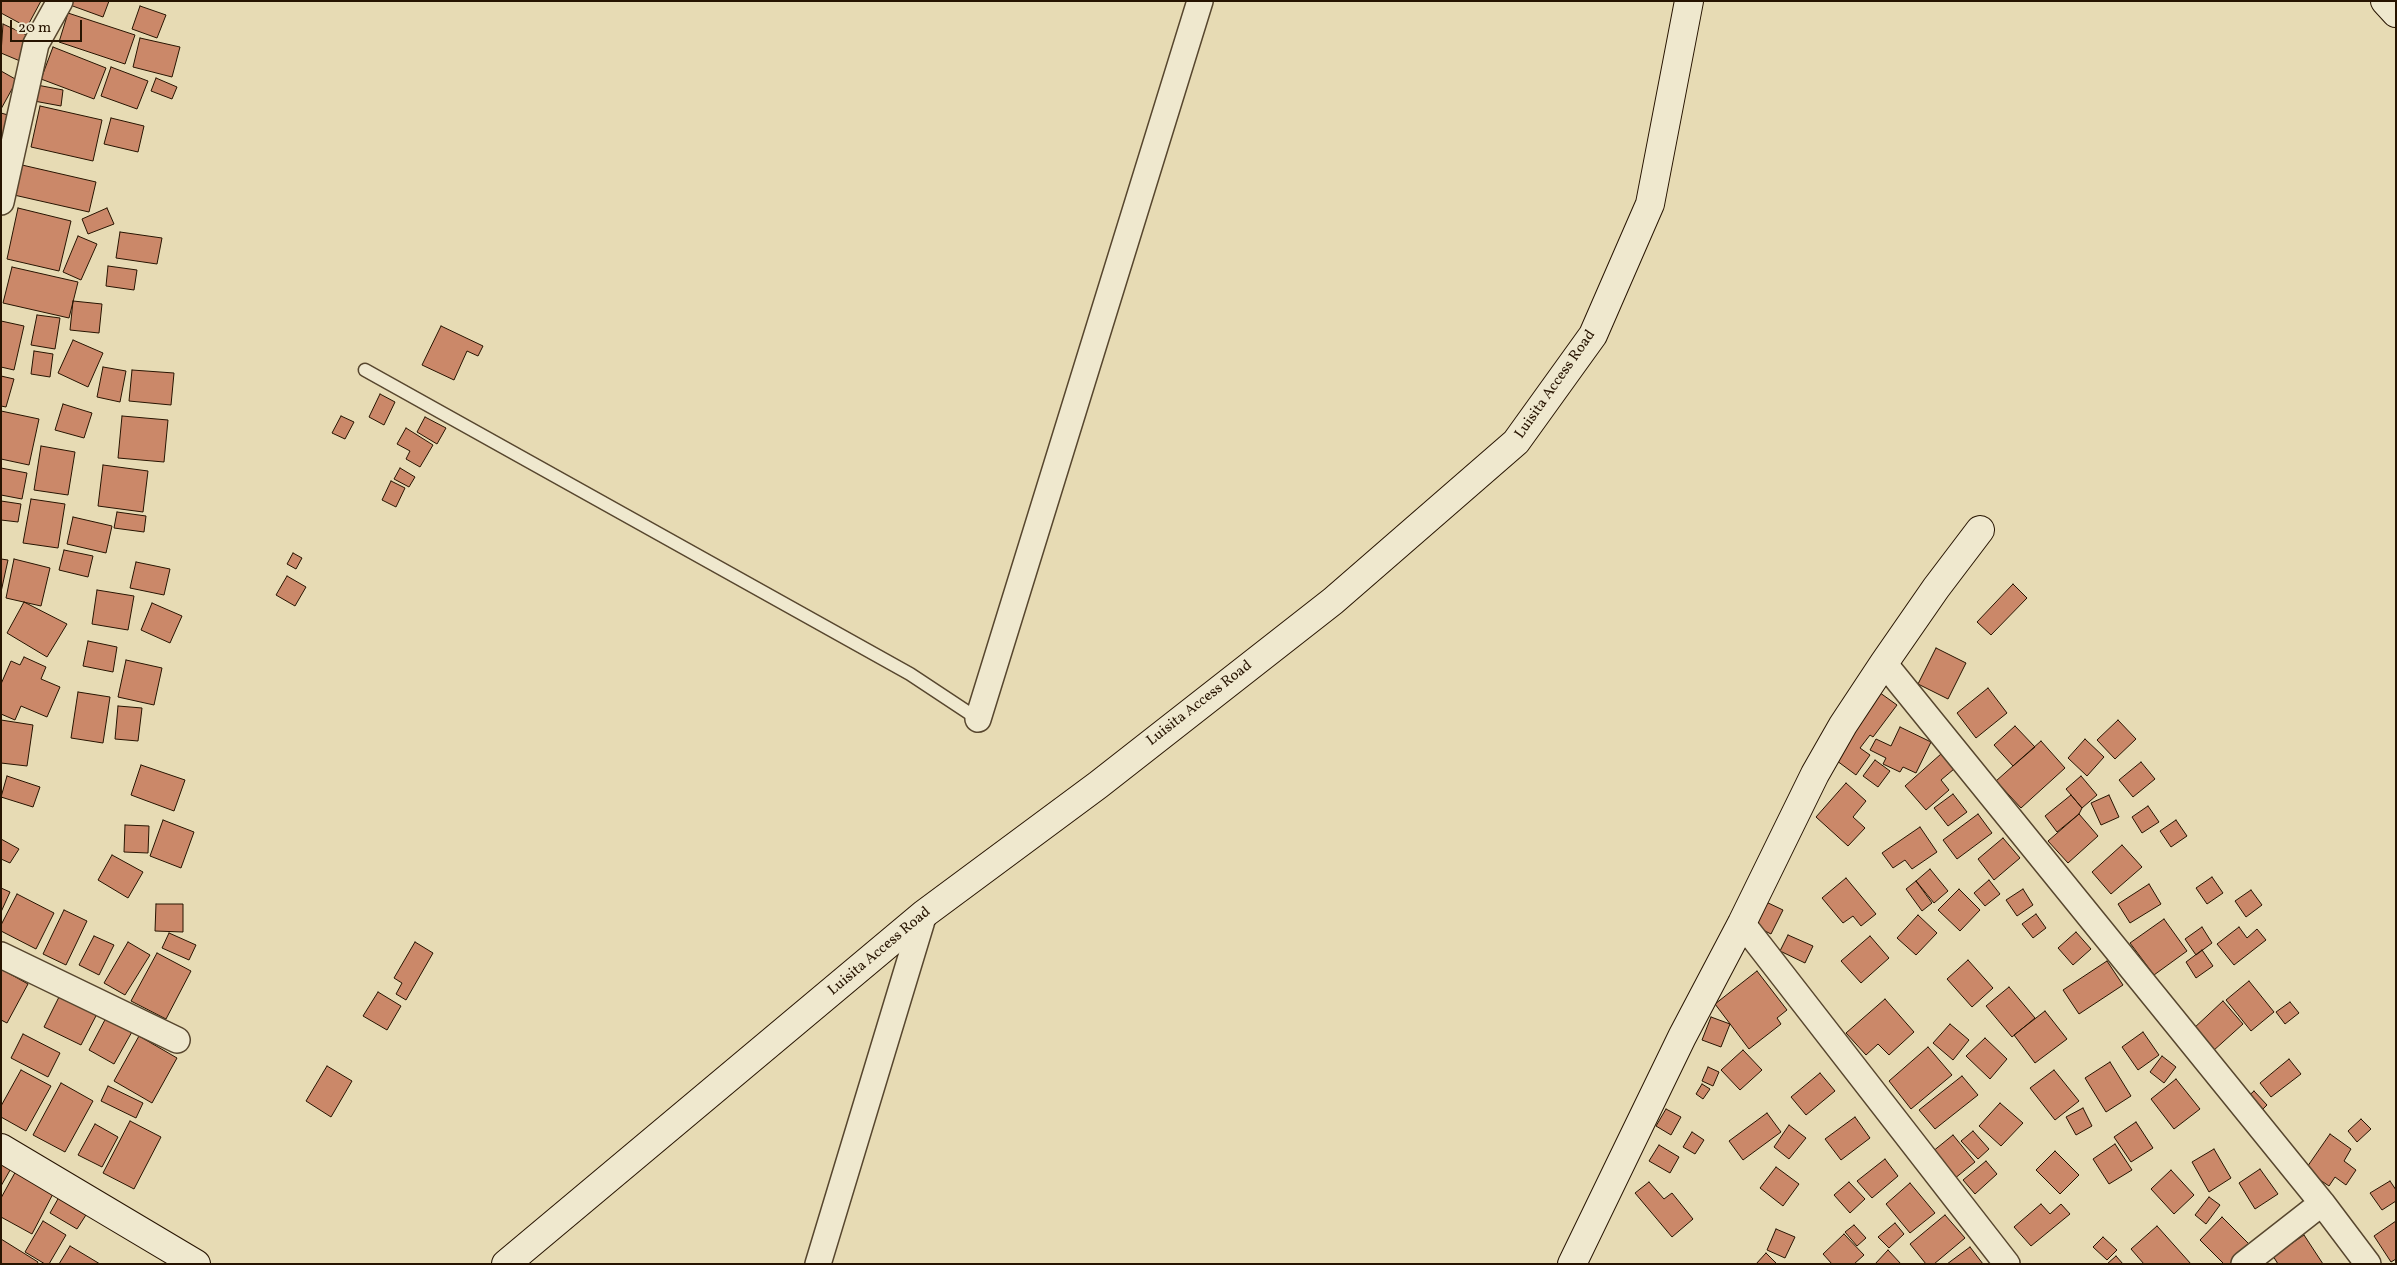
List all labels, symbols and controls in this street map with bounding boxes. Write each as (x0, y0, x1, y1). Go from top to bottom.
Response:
scale bar (12, 10, 85, 42)
text: 20 m (18, 18, 51, 39)
street label: Luisita Access Road (1512, 327, 1600, 443)
street label: Luisita Access Road (1144, 657, 1256, 751)
street label: Luisita Access Road (825, 904, 935, 1000)

